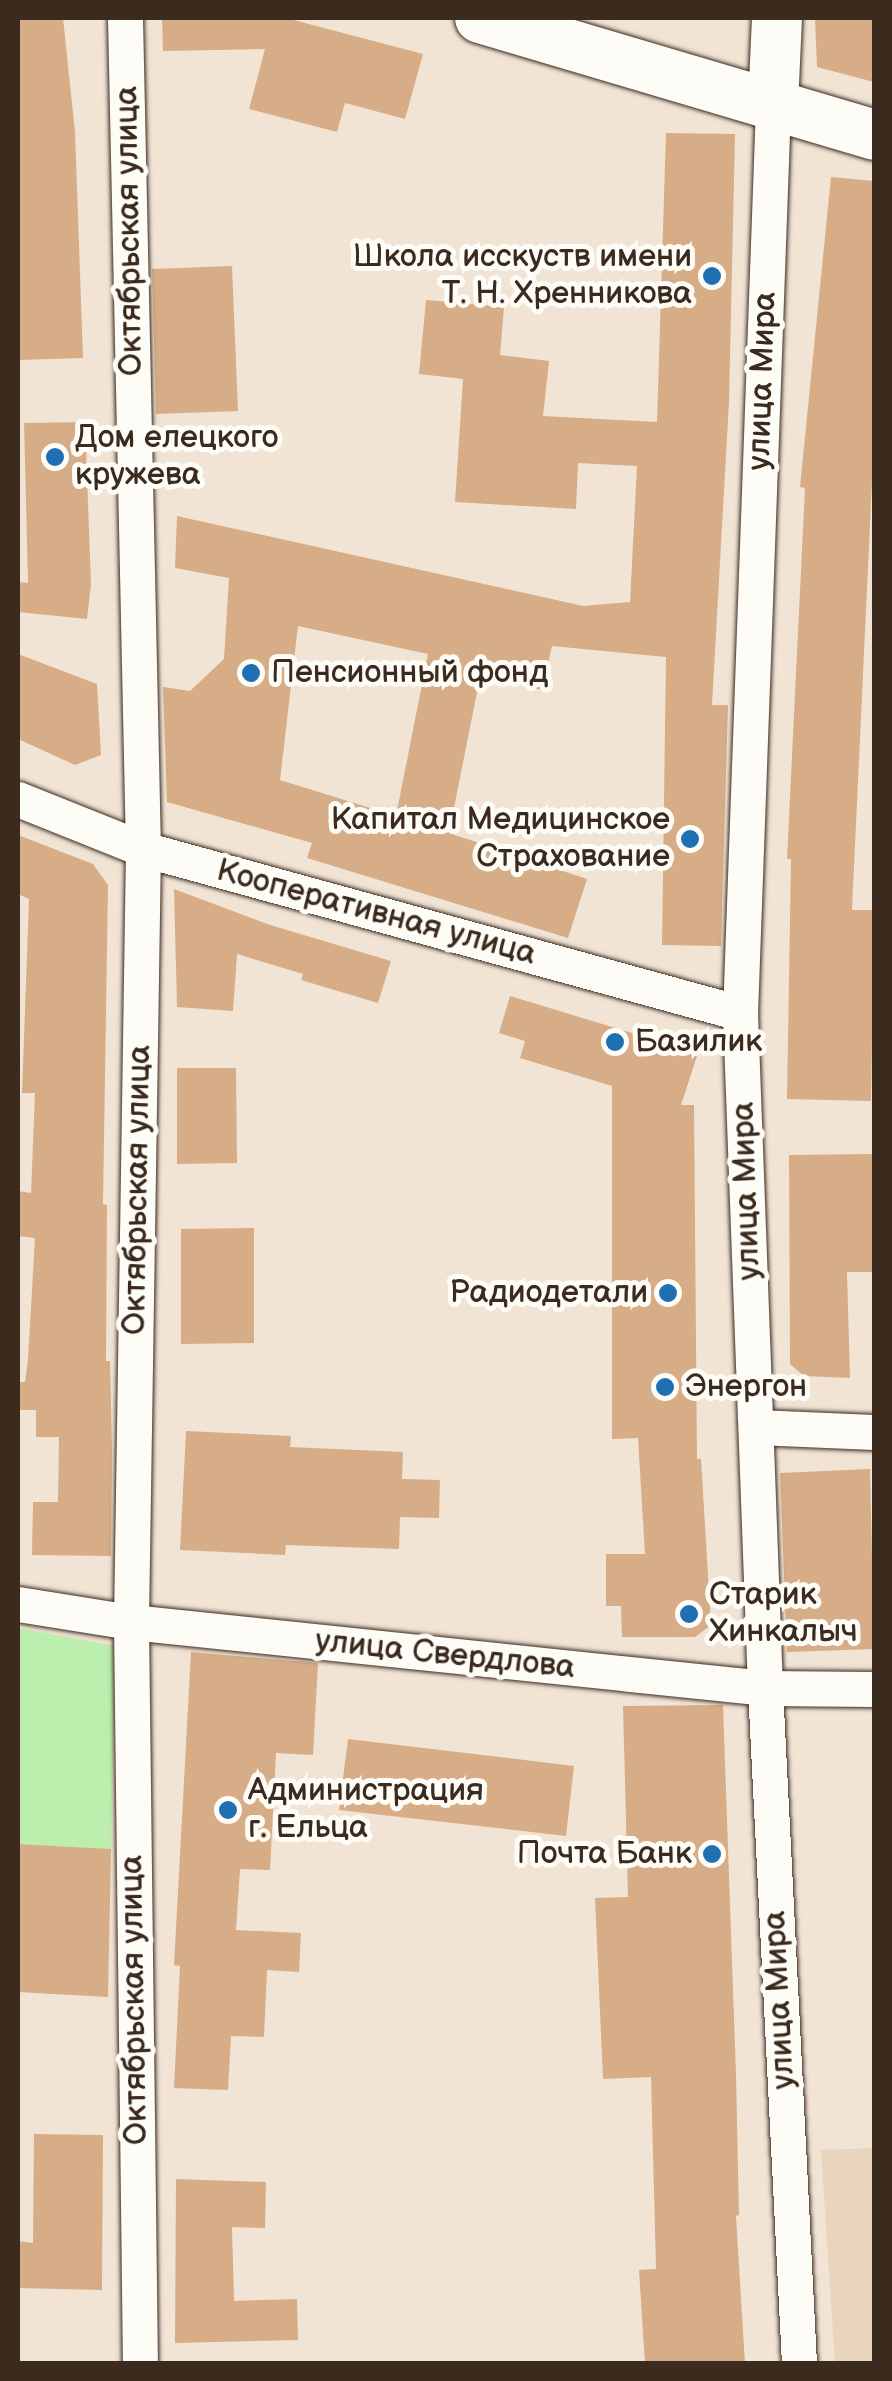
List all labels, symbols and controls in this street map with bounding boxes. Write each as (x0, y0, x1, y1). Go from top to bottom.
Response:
street label: Октябрьская улица (108, 86, 152, 376)
place label: Школа исскуств имени Т. Н. Хренникова (353, 239, 692, 314)
marker: Школа исскуств имени Т. Н. Хренникова (701, 265, 723, 287)
street label: улица Мира (741, 291, 785, 471)
place label: Дом елецкого кружева (75, 420, 278, 495)
marker: Дом елецкого кружева (44, 446, 66, 468)
place label: Пенсионный фонд (271, 654, 548, 692)
marker: Пенсионный фонд (240, 662, 262, 684)
place label: Капитал Медицинское Страхование (331, 802, 670, 877)
marker: Капитал Медицинское Страхование (679, 828, 701, 850)
street label: Кооперативная улица (212, 852, 540, 974)
place label: Базилик (635, 1023, 762, 1061)
marker: Базилик (604, 1031, 626, 1053)
street label: Октябрьская улица (116, 1045, 160, 1335)
street label: улица Мира (725, 1101, 769, 1281)
place label: Радиодетали (449, 1274, 648, 1312)
marker: Радиодетали (657, 1282, 679, 1304)
place label: Энергон (685, 1368, 807, 1406)
marker: Энергон (654, 1376, 676, 1398)
place label: Старик Хинкалыч (709, 1577, 857, 1652)
marker: Старик Хинкалыч (678, 1603, 700, 1625)
street label: улица Свердлова (313, 1622, 577, 1688)
place label: Администрация г. Ельца (248, 1773, 484, 1848)
marker: Администрация г. Ельца (217, 1799, 239, 1821)
place label: Почта Банк (517, 1835, 692, 1873)
marker: Почта Банк (701, 1843, 723, 1865)
street label: Октябрьская улица (113, 1855, 157, 2145)
street label: улица Мира (756, 1910, 804, 2090)

